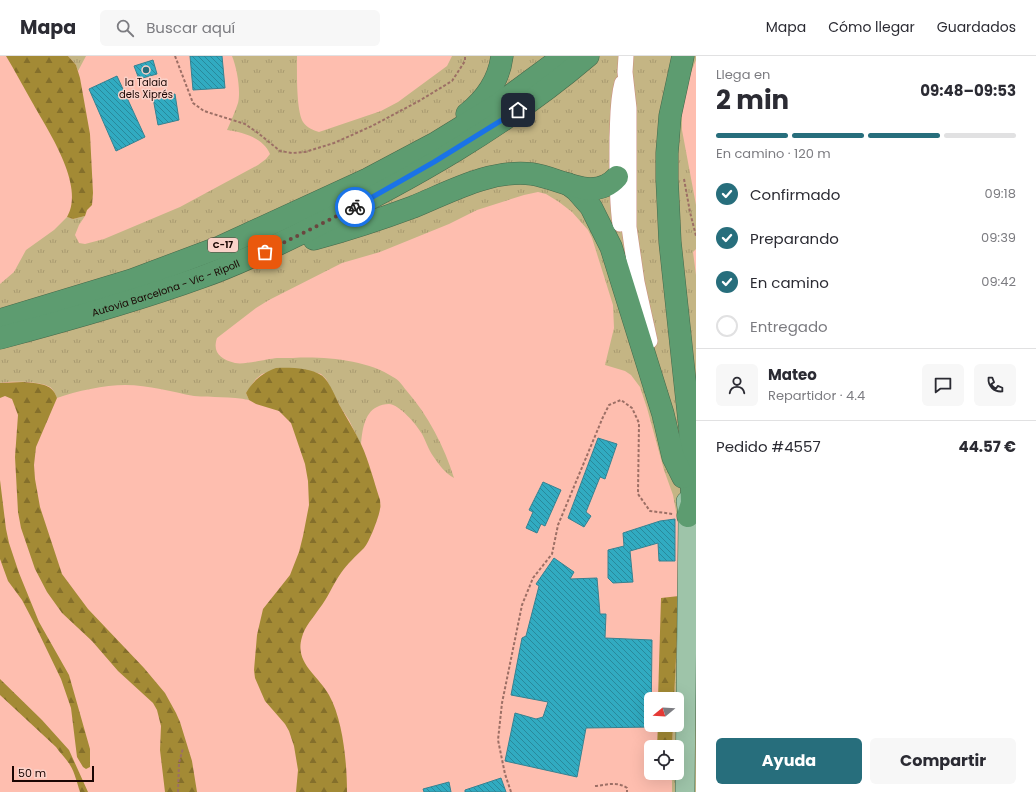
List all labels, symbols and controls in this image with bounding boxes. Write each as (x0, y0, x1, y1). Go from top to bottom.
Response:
search box (100, 10, 380, 46)
text: Mapa (20, 14, 76, 41)
icon: search (114, 17, 136, 39)
text: Buscar aquí (146, 17, 235, 38)
text: Mapa (766, 17, 806, 37)
text: Cómo llegar (828, 17, 915, 37)
text: Guardados (937, 17, 1016, 37)
marker: la Talaia dels Xiprés (141, 65, 151, 75)
text: Llega en (716, 65, 770, 84)
place label: la Talaia dels Xiprés (119, 75, 173, 102)
text: 09:48–09:53 (920, 80, 1016, 101)
text: 2 min (716, 82, 789, 118)
pin (501, 93, 535, 127)
icon: home (507, 99, 529, 121)
text: En camino · 120 m (716, 144, 831, 163)
icon: check (716, 183, 738, 205)
text: Confirmado (750, 184, 840, 205)
text: 09:18 (985, 184, 1016, 203)
courier (335, 187, 375, 227)
icon: bike (344, 196, 366, 218)
icon: check (716, 227, 738, 249)
text: Preparando (750, 228, 839, 249)
text: 09:39 (981, 228, 1016, 247)
pin (248, 235, 282, 269)
road number: C-17 (208, 238, 238, 252)
icon: bag (254, 241, 276, 263)
street label: Autovia Barcelona - Vic - Ripoll (90, 255, 242, 320)
icon: check (716, 271, 738, 293)
text: En camino (750, 272, 829, 293)
text: 09:42 (981, 272, 1016, 291)
text: Entregado (750, 316, 828, 337)
button: person (716, 364, 758, 406)
text: Mateo (768, 364, 817, 385)
button: chat (922, 364, 964, 406)
button: phone (974, 364, 1016, 406)
text: Repartidor · 4.4 (768, 386, 865, 405)
text: Pedido #4557 (716, 436, 821, 457)
text: 44.57 € (959, 436, 1016, 457)
north arrow (644, 692, 684, 732)
map controls (644, 692, 684, 780)
button: Ayuda (716, 738, 862, 784)
button: Compartir (870, 738, 1016, 784)
button: locate (644, 740, 684, 780)
scale bar (12, 764, 94, 783)
text: 50 m (18, 765, 46, 781)

